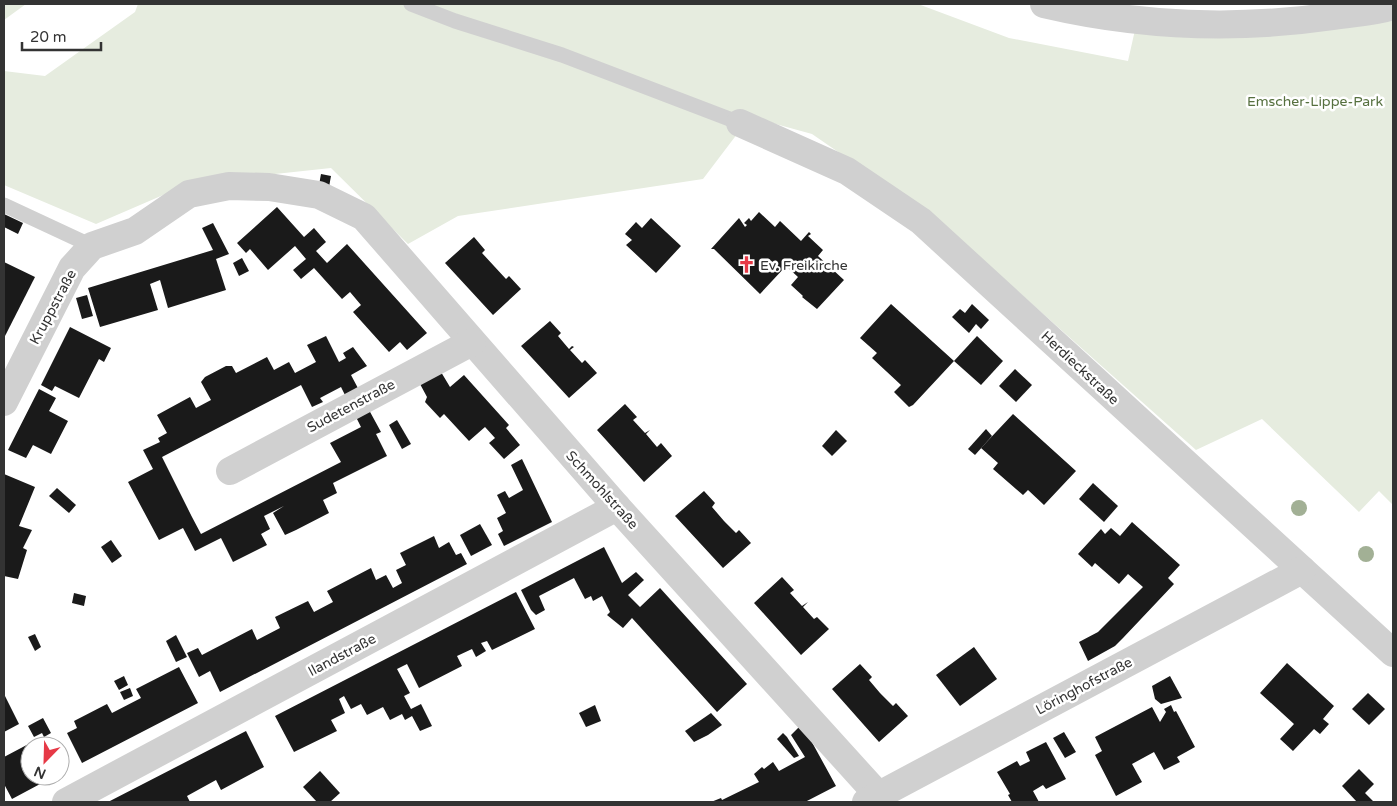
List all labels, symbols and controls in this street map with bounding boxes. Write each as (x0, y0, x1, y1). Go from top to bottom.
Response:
scale bar (22, 20, 101, 52)
text: 20 m (30, 28, 67, 46)
park label: Emscher-Lippe-Park (1247, 93, 1383, 110)
church icon: Ev. Freikirche (736, 255, 756, 275)
place label: Ev. Freikirche (760, 257, 848, 274)
street label: Kruppstraße (26, 266, 80, 347)
street label: Herdieckstraße (1037, 328, 1123, 408)
street label: Sudetenstraße (304, 376, 398, 436)
street label: Schmohlstraße (562, 447, 642, 533)
street label: Ilandstraße (305, 630, 379, 680)
street label: Löringhofstraße (1033, 653, 1135, 719)
north arrow (20, 736, 70, 786)
text: N (32, 762, 49, 783)

